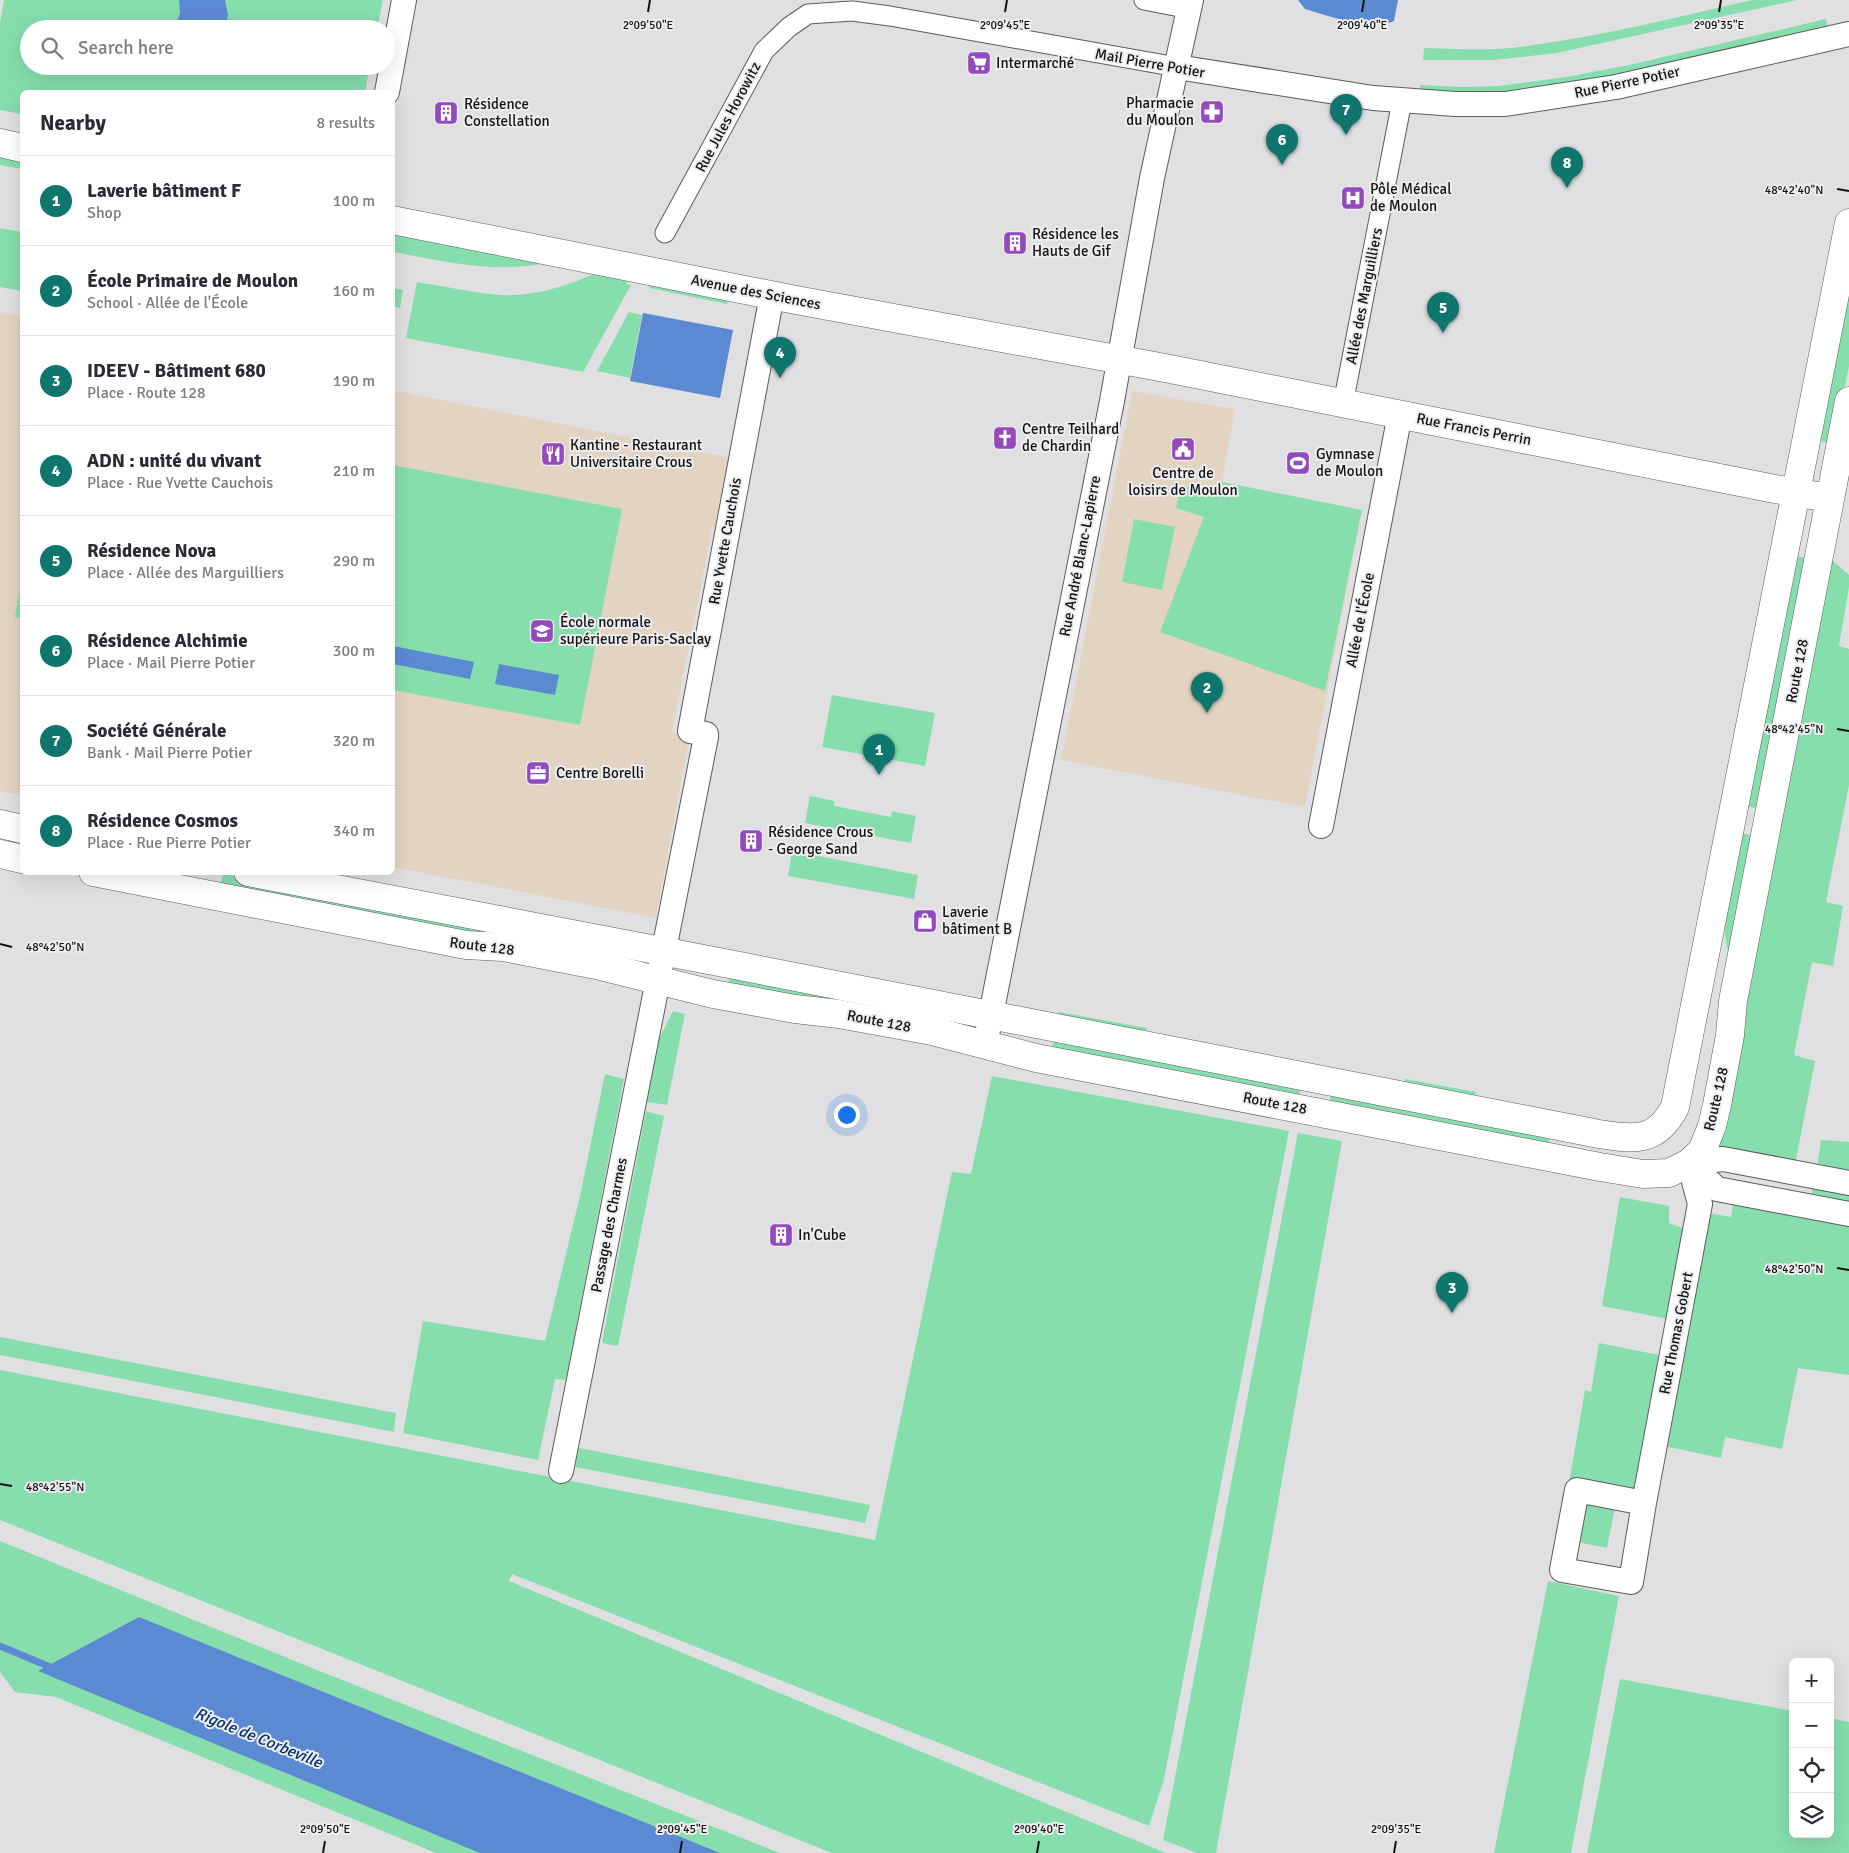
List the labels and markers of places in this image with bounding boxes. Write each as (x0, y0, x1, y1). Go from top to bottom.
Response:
supermarket icon: Intermarché (966, 50, 992, 76)
place label: Intermarché (996, 54, 1074, 72)
place label: Pharmacie du Moulon (1126, 94, 1194, 129)
pin: 7 (1330, 94, 1362, 135)
place label: Résidence Constellation (464, 95, 550, 130)
pharmacy icon: Pharmacie du Moulon (1199, 99, 1225, 125)
building icon: Résidence Constellation (433, 100, 459, 126)
pin: 6 (1266, 124, 1298, 165)
pin: 8 (1551, 147, 1583, 188)
place label: Pôle Médical de Moulon (1370, 180, 1452, 215)
hospital icon: Pôle Médical de Moulon (1340, 185, 1366, 211)
place label: Résidence les Hauts de Gif (1032, 225, 1119, 260)
building icon: Résidence les Hauts de Gif (1002, 230, 1028, 256)
pin: 5 (1427, 292, 1459, 333)
pin: 4 (764, 337, 796, 378)
place label: Centre Teilhard de Chardin (1022, 420, 1119, 455)
church icon: Centre Teilhard de Chardin (992, 425, 1018, 451)
place label: Kantine - Restaurant Universitaire Crous (570, 436, 702, 471)
public building icon: Centre de loisirs de Moulon (1170, 436, 1196, 462)
restaurant icon: Kantine - Restaurant Universitaire Crous (540, 441, 566, 467)
place label: Gymnase de Moulon (1316, 445, 1383, 480)
sports icon: Gymnase de Moulon (1285, 450, 1311, 476)
place label: Centre de loisirs de Moulon (1128, 464, 1238, 499)
place label: École normale supérieure Paris-Saclay (560, 612, 711, 648)
school or university icon: École normale supérieure Paris-Saclay (529, 618, 555, 644)
pin: 2 (1191, 672, 1223, 713)
pin: 1 (863, 734, 895, 775)
office icon: Centre Borelli (525, 760, 551, 786)
place label: Centre Borelli (556, 764, 644, 782)
place label: Résidence Crous - George Sand (768, 823, 874, 858)
building icon: Résidence Crous - George Sand (738, 828, 764, 854)
place label: Laverie bâtiment B (942, 903, 1012, 938)
shop icon: Laverie bâtiment B (912, 908, 938, 934)
building icon: In'Cube (768, 1222, 794, 1248)
place label: In'Cube (798, 1226, 846, 1244)
pin: 3 (1436, 1272, 1468, 1313)

